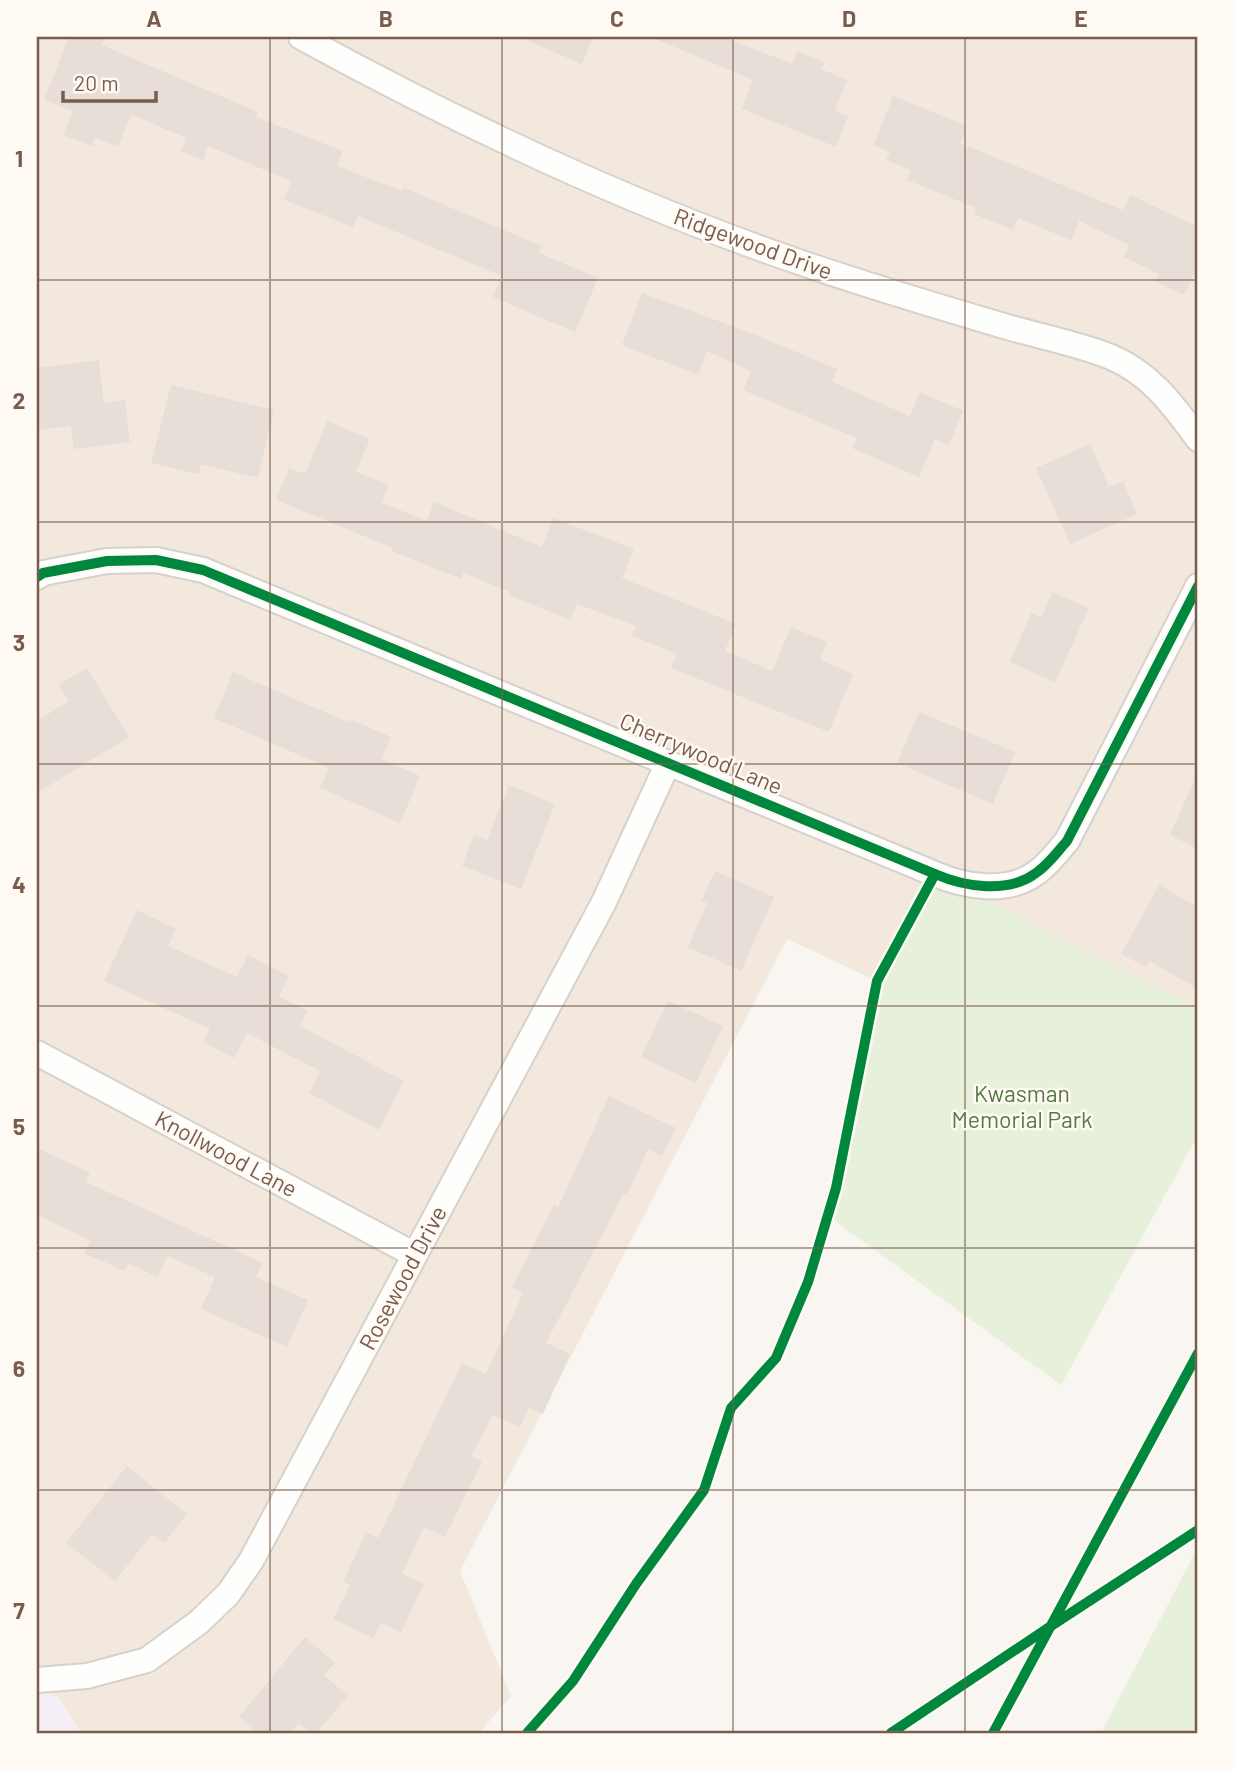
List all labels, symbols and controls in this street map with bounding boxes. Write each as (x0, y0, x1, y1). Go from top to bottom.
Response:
text: A (146, 4, 162, 32)
text: B (379, 4, 393, 32)
text: C (610, 4, 624, 32)
text: D (842, 4, 856, 32)
text: E (1074, 4, 1088, 32)
scale bar (63, 60, 156, 104)
text: 20 m (74, 70, 119, 95)
text: 1 (15, 144, 23, 172)
street label: Ridgewood Drive (670, 201, 836, 285)
text: 2 (13, 386, 25, 414)
text: 3 (13, 628, 25, 656)
street label: Cherrywood Lane (616, 706, 787, 800)
text: 4 (12, 870, 26, 898)
park label: Kwasman Memorial Park (951, 1079, 1093, 1133)
street label: Knollwood Lane (151, 1104, 302, 1202)
text: 5 (13, 1112, 25, 1140)
street label: Rosewood Drive (352, 1201, 452, 1354)
text: 6 (13, 1354, 25, 1382)
text: 7 (13, 1596, 25, 1624)

